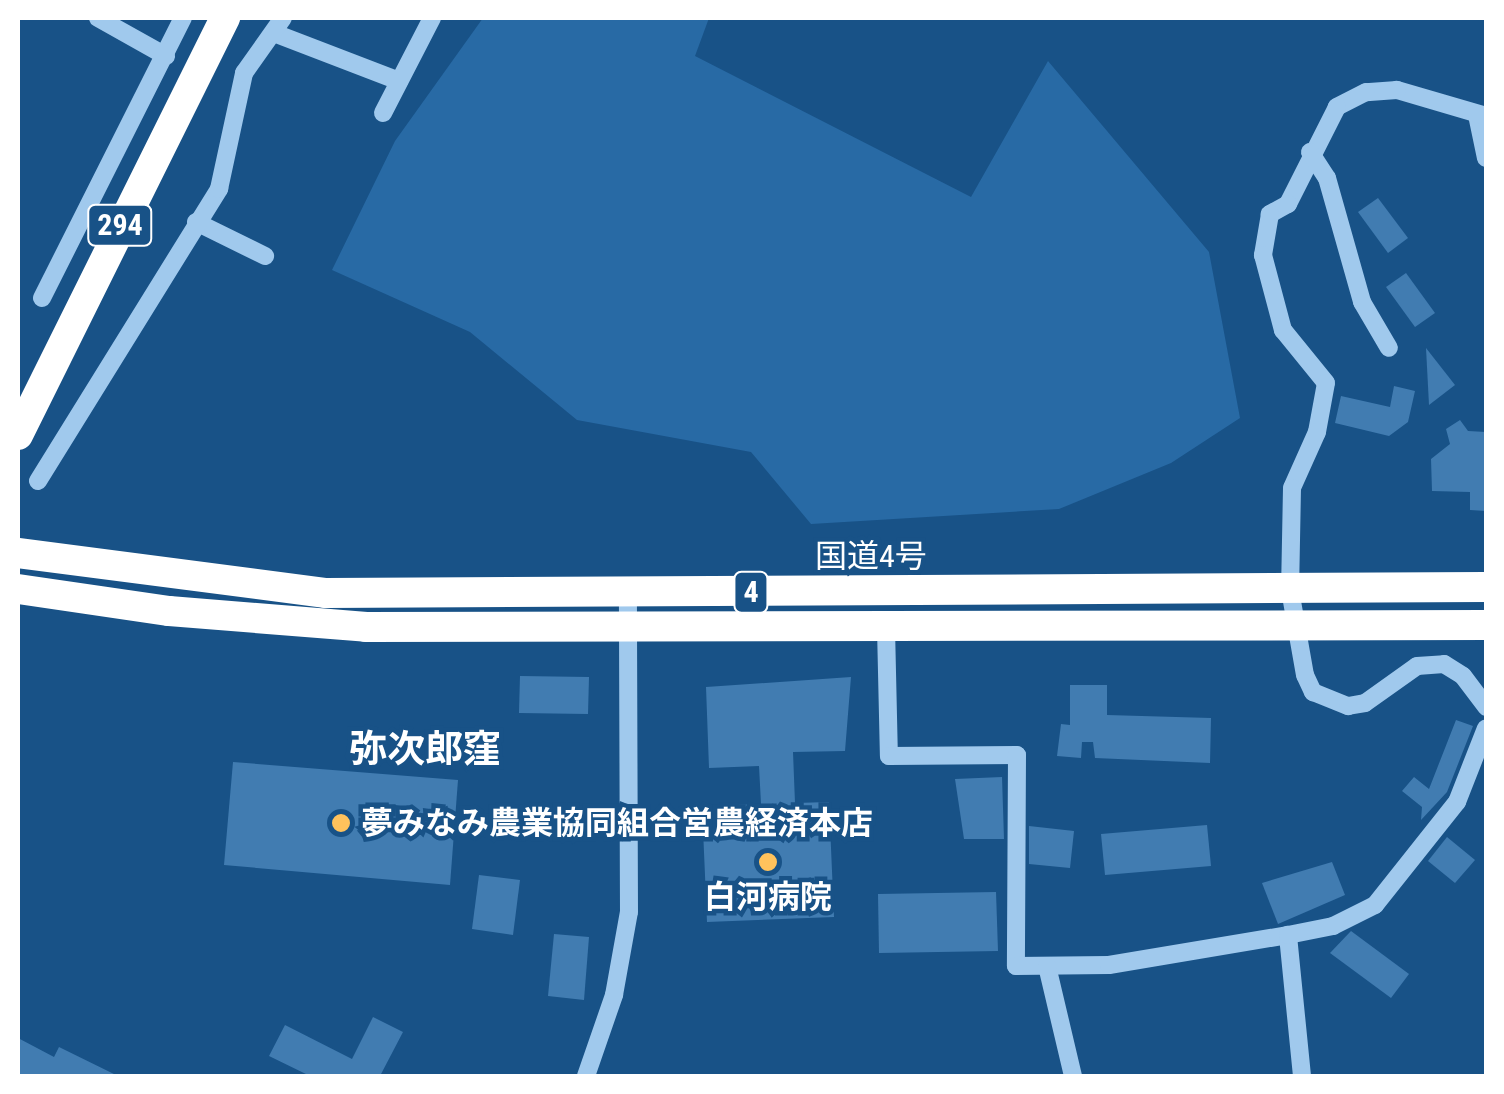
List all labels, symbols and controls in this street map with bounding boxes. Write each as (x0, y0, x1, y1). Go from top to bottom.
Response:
road number: 294 (85, 200, 155, 250)
street label: 国道4号 (815, 537, 927, 575)
road number: 4 (731, 567, 771, 617)
district label: 弥次郎窪 (349, 727, 501, 773)
place label: 夢みなみ農業協同組合営農経済本店 (361, 804, 873, 842)
marker: 夢みなみ農業協同組合営農経済本店 (330, 812, 352, 834)
marker: 白河病院 (757, 851, 779, 873)
place label: 白河病院 (704, 878, 832, 916)

